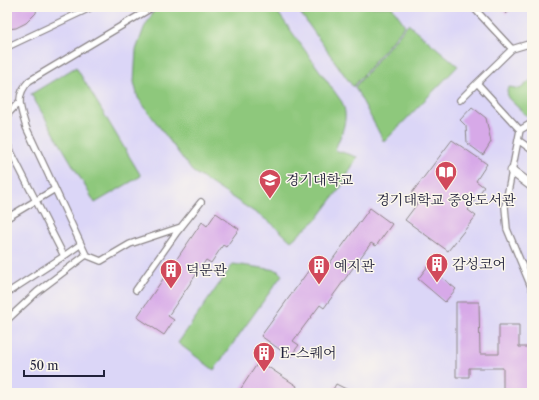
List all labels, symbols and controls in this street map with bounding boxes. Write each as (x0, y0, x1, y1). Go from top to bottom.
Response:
library icon: 경기대학교 중앙도서관 (433, 159, 459, 192)
school or university icon: 경기대학교 (257, 167, 283, 200)
place label: 경기대학교 (286, 171, 354, 189)
place label: 경기대학교 중앙도서관 (377, 191, 516, 209)
building icon: 감성코어 (424, 251, 450, 284)
building icon: 예지관 (306, 253, 332, 286)
place label: 감성코어 (452, 255, 506, 273)
building icon: 덕문관 (158, 257, 184, 290)
place label: 예지관 (334, 257, 375, 275)
place label: 덕문관 (186, 261, 227, 279)
building icon: E-스퀘어 (251, 340, 277, 373)
place label: E-스퀘어 (280, 344, 337, 362)
scale bar (24, 352, 104, 378)
text: 50 m (30, 358, 59, 373)

